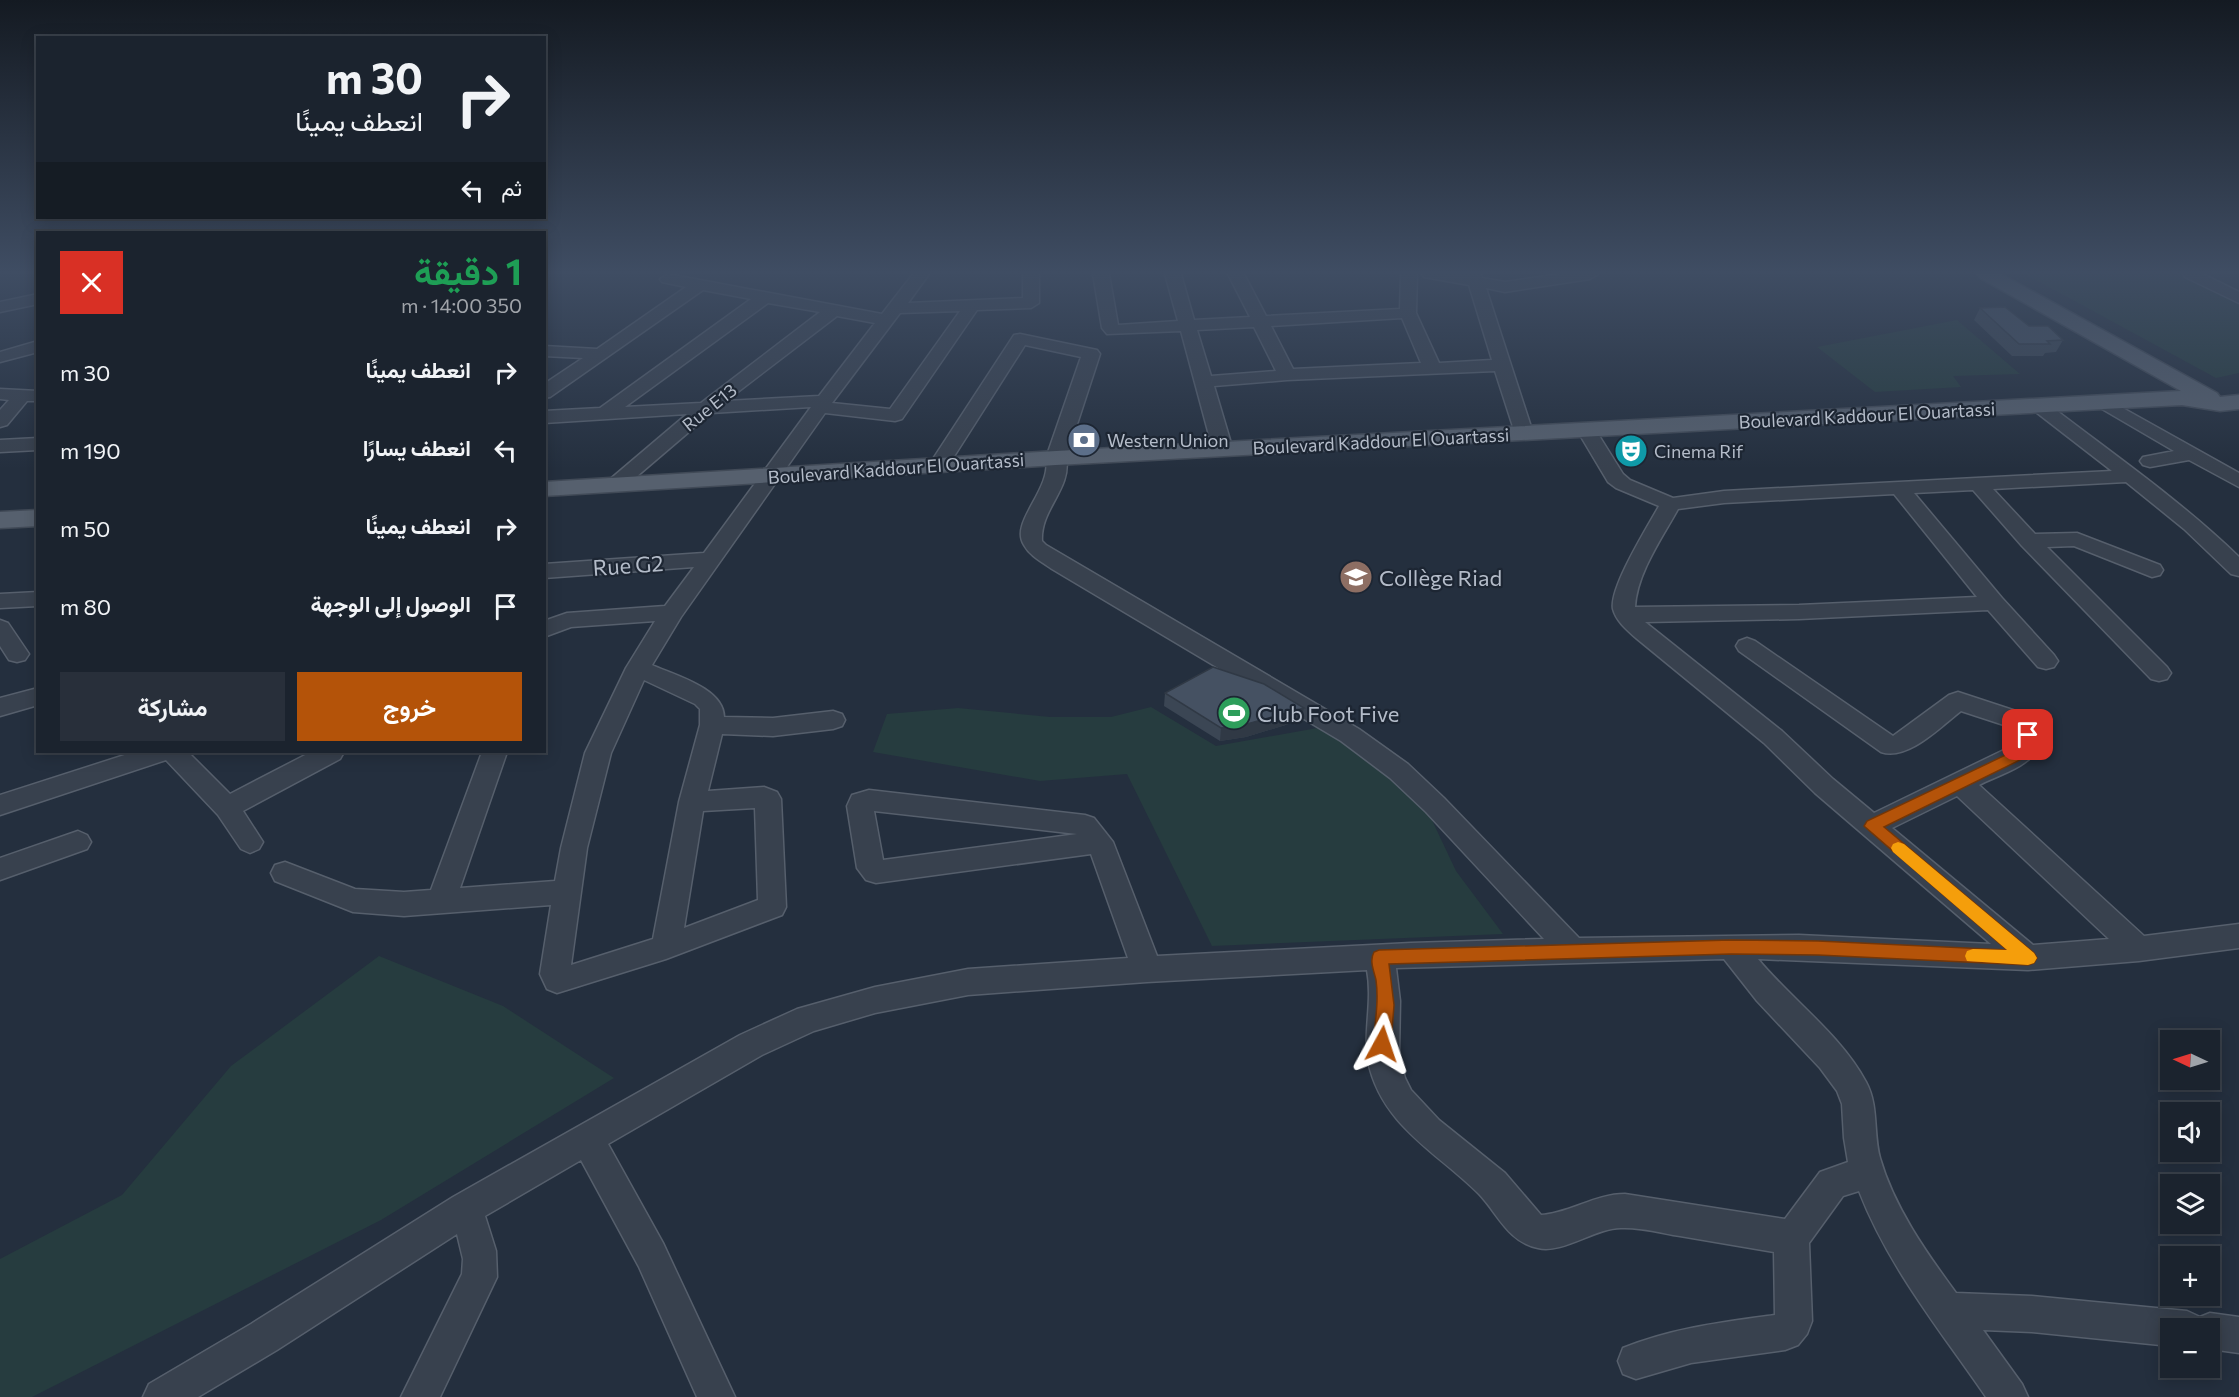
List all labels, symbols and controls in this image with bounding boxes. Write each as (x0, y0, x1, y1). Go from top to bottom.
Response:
text: 30 m (326, 51, 423, 103)
icon: right (444, 60, 522, 138)
text: انعطف يمينًا (295, 104, 423, 137)
icon: left (456, 174, 489, 207)
text: ثم (501, 174, 522, 201)
text: 1 دقيقة (414, 248, 522, 292)
button: close (60, 251, 123, 314)
text: 350 m · 14:00 (401, 293, 522, 317)
text: انعطف يمينًا (365, 356, 471, 383)
icon: right (489, 356, 522, 389)
text: 30 m (60, 359, 110, 386)
street label: Rue E13 (677, 378, 741, 436)
street label: Boulevard Kaddour El Ouartassi (1738, 397, 1996, 433)
bank icon: Western Union (1066, 422, 1102, 458)
street label: Boulevard Kaddour El Ouartassi (1252, 423, 1510, 459)
place label: Western Union (1107, 429, 1229, 451)
theatre icon: Cinema Rif (1613, 433, 1649, 469)
text: انعطف يسارًا (363, 434, 471, 461)
icon: left (489, 434, 522, 467)
text: 190 m (60, 437, 121, 464)
place label: Cinema Rif (1654, 440, 1744, 462)
street label: Boulevard Kaddour El Ouartassi (767, 448, 1025, 488)
text: انعطف يمينًا (365, 512, 471, 539)
icon: right (489, 512, 522, 545)
text: 50 m (60, 515, 110, 542)
street label: Rue G2 (592, 549, 664, 581)
school or university icon: Collège Riad (1338, 559, 1374, 595)
place label: Collège Riad (1379, 564, 1502, 591)
text: الوصول إلى الوجهة (311, 590, 471, 617)
icon: arrive (489, 590, 522, 623)
text: 80 m (60, 593, 111, 620)
button: مشاركة (60, 672, 285, 741)
button: خروج (297, 672, 522, 741)
sports icon: Club Foot Five (1216, 695, 1252, 731)
place label: Club Foot Five (1257, 700, 1399, 727)
pin (2002, 709, 2053, 760)
icon: arrive (2011, 718, 2044, 751)
position arrow (1350, 1012, 1414, 1076)
north arrow (2160, 1030, 2220, 1090)
map controls (2160, 1030, 2220, 1378)
button: sound (2160, 1102, 2220, 1162)
button: layers (2160, 1174, 2220, 1234)
button: + (2160, 1246, 2220, 1306)
button: − (2160, 1318, 2220, 1378)

